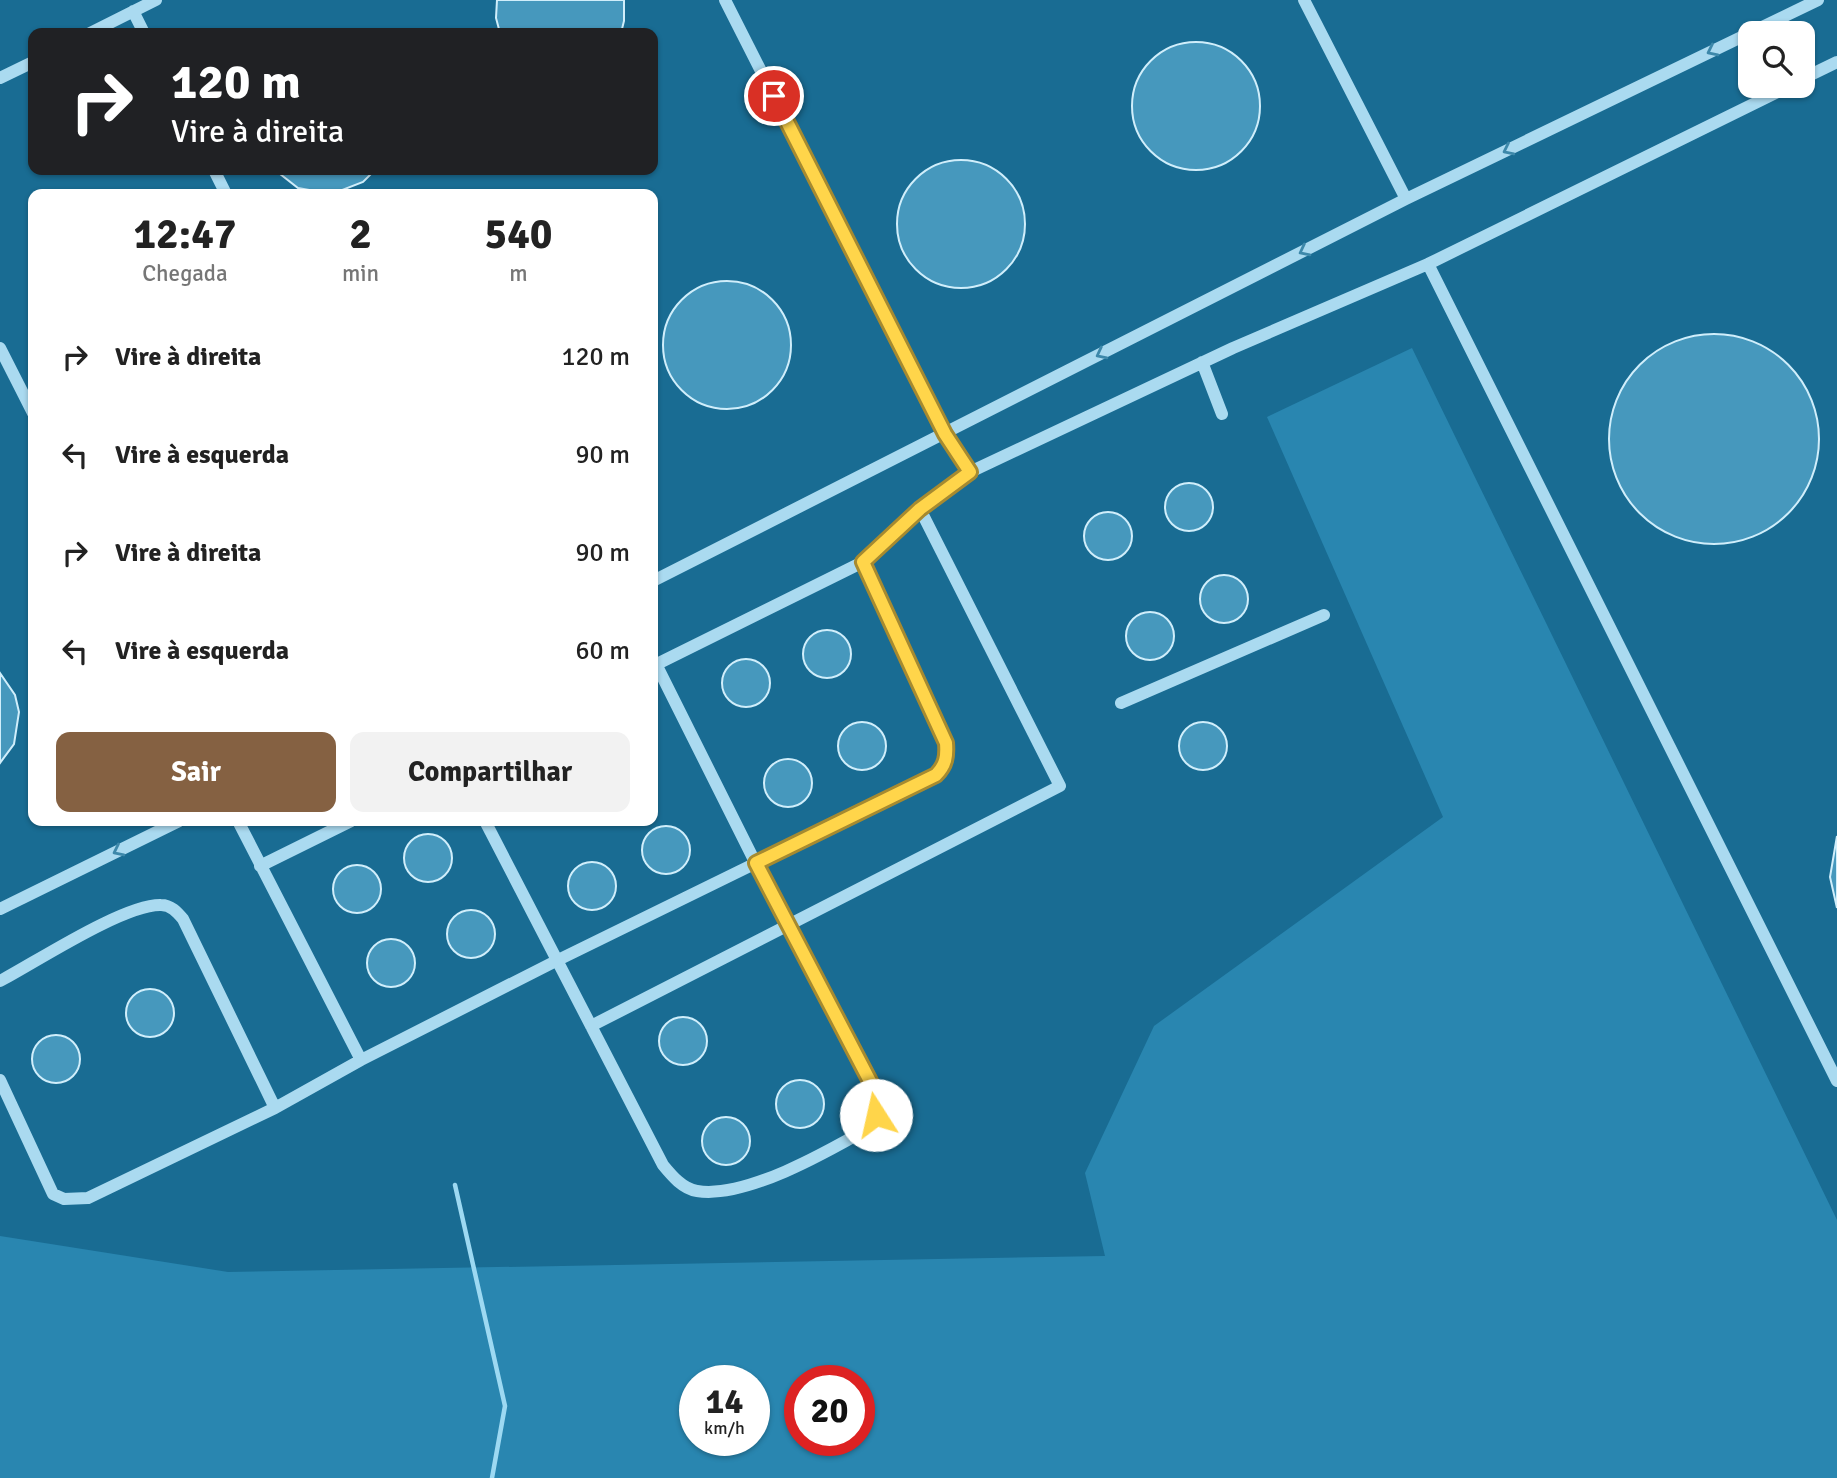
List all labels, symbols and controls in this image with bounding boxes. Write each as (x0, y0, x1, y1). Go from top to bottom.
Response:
map controls (1738, 21, 1815, 98)
button: search (1738, 21, 1815, 98)
one-way arrow (1707, 43, 1719, 57)
text: 120 m (171, 52, 301, 112)
icon: right (56, 56, 147, 147)
pin (744, 66, 804, 126)
icon: arrive (755, 77, 793, 115)
text: Vire à direita (171, 112, 344, 151)
one-way arrow (1503, 142, 1515, 156)
text: 12:47 (133, 209, 237, 260)
text: 2 (349, 209, 372, 260)
text: 540 (484, 209, 553, 260)
one-way arrow (1299, 243, 1311, 257)
text: Chegada (142, 259, 228, 288)
text: min (342, 259, 379, 288)
text: m (509, 259, 528, 288)
icon: right (56, 338, 94, 376)
text: Vire à direita (115, 341, 261, 373)
text: 120 m (561, 341, 630, 373)
one-way arrow (1096, 346, 1108, 360)
icon: left (56, 436, 94, 474)
text: Vire à esquerda (115, 439, 289, 471)
text: 90 m (575, 439, 630, 471)
icon: right (56, 534, 94, 572)
text: Vire à direita (115, 537, 261, 569)
text: 90 m (575, 537, 630, 569)
icon: left (56, 632, 94, 670)
text: Vire à esquerda (115, 635, 289, 667)
text: 60 m (575, 635, 630, 667)
button: Sair (56, 732, 336, 812)
button: Compartilhar (350, 732, 630, 812)
one-way arrow (113, 842, 125, 856)
position arrow (839, 1078, 913, 1152)
speed limit sign: 20 (784, 1365, 875, 1456)
text: 14 (706, 1380, 743, 1423)
text: km/h (704, 1417, 745, 1439)

